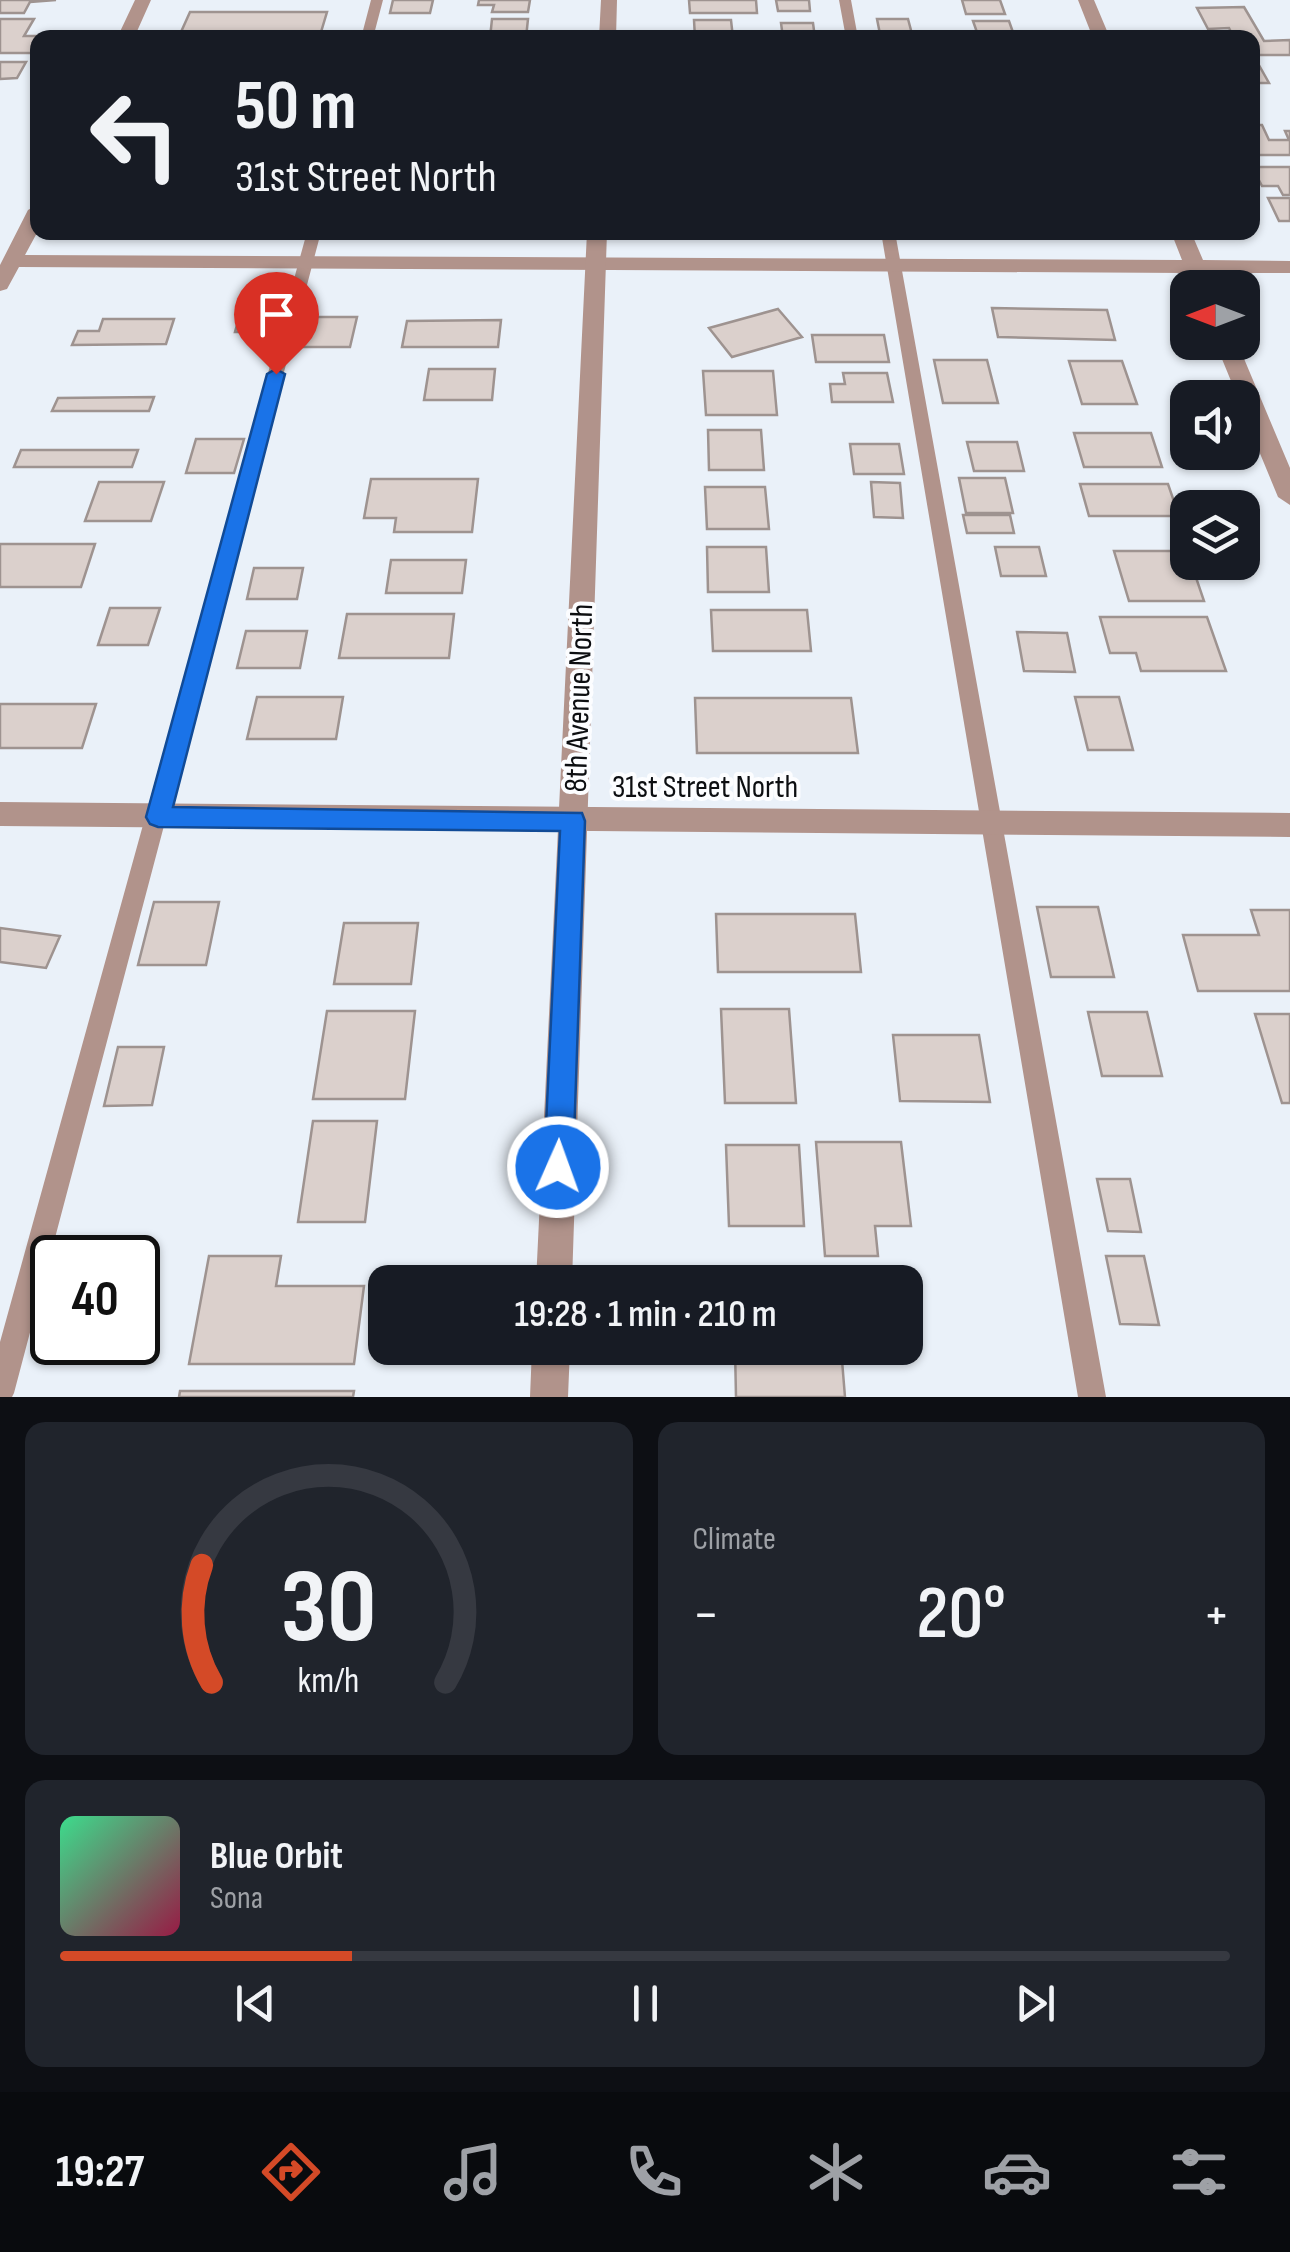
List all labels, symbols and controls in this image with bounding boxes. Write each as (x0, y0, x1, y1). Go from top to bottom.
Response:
text: 50 m (235, 65, 356, 149)
icon: left (70, 70, 200, 200)
text: 31st Street North (235, 150, 497, 205)
north arrow (1170, 270, 1260, 360)
map controls (1170, 270, 1260, 580)
pin (234, 272, 319, 375)
icon: arrive (249, 287, 304, 342)
button: sound (1170, 380, 1260, 470)
button: layers (1170, 490, 1260, 580)
street label: 8th Avenue North (557, 603, 602, 793)
street label: 31st Street North (612, 768, 798, 807)
position arrow (506, 1115, 610, 1219)
speed limit sign: 40 (30, 1235, 160, 1365)
text: 19:28 · 1 min · 210 m (514, 1292, 777, 1337)
text: Climate (693, 1520, 776, 1559)
text: 30 (281, 1546, 377, 1671)
text: 20° (916, 1569, 1006, 1660)
text: − (693, 1582, 719, 1649)
text: + (1203, 1582, 1230, 1649)
text: km/h (298, 1660, 360, 1703)
text: Blue Orbit (210, 1834, 343, 1879)
text: Sona (210, 1879, 263, 1918)
icon: previous (228, 1976, 283, 2031)
icon: pause (618, 1976, 673, 2031)
icon: next (1008, 1976, 1063, 2031)
icon: directions (256, 2137, 326, 2207)
icon: music (438, 2137, 508, 2207)
icon: phone (619, 2137, 689, 2207)
icon: climate (801, 2137, 871, 2207)
icon: car (982, 2137, 1052, 2207)
icon: filters (1164, 2137, 1234, 2207)
text: 19:27 (56, 2145, 144, 2200)

